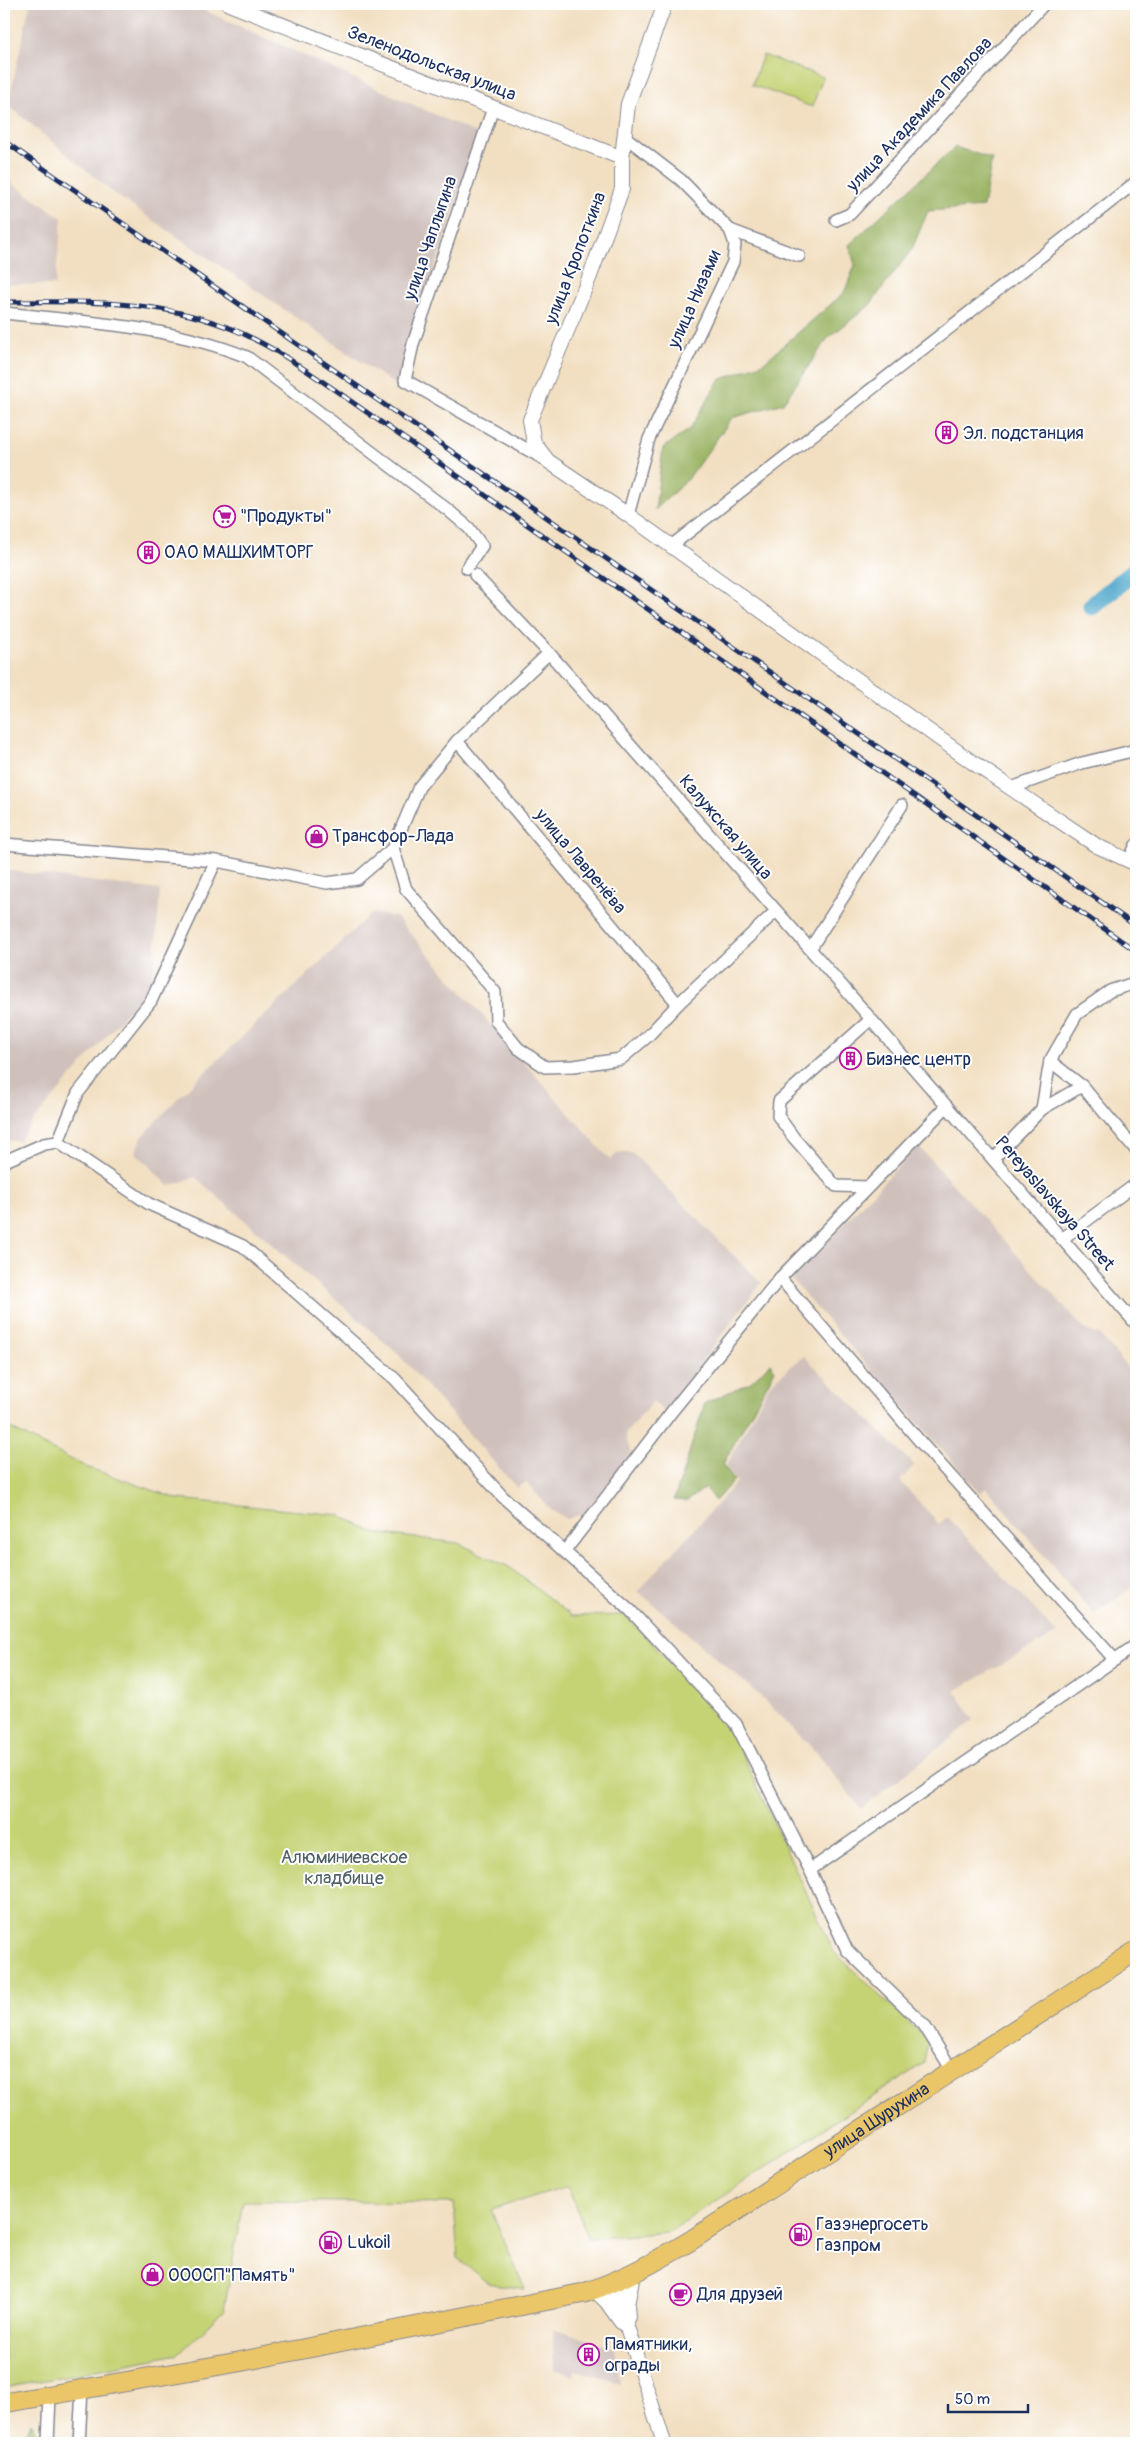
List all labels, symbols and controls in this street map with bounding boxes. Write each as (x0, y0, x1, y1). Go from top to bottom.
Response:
street label: Зеленодольская улица (344, 21, 519, 106)
street label: улица Академика Павлова (841, 32, 997, 197)
street label: улица Чаплыгина (398, 173, 462, 304)
street label: улица Кропоткина (539, 189, 611, 328)
street label: улица Низами (662, 247, 726, 353)
building icon: Эл. подстанция (935, 421, 959, 445)
place label: Эл. подстанция (963, 422, 1084, 445)
supermarket icon: "Продукты" (212, 504, 236, 528)
place label: "Продукты" (240, 505, 332, 528)
building icon: ОАО МАШХИМТОРГ (136, 540, 160, 564)
place label: ОАО МАШХИМТОРГ (164, 541, 314, 564)
street label: Калужская улица (674, 770, 777, 884)
street label: улица Лавренёва (529, 803, 631, 919)
shop icon: Трансфор-Лада (304, 824, 328, 848)
place label: Трансфор-Лада (332, 825, 454, 848)
building icon: Бизнес центр (838, 1047, 862, 1071)
place label: Бизнес центр (866, 1048, 971, 1071)
street label: Pereyaslavskaya Street (990, 1131, 1120, 1276)
park label: Алюминиевское кладбище (281, 1846, 407, 1890)
street label: улица Шурухина (819, 2077, 934, 2164)
place label: Газэнергосеть Газпром (816, 2213, 929, 2257)
fuel station icon: Газэнергосеть Газпром (788, 2222, 812, 2246)
fuel station icon: Lukoil (319, 2230, 343, 2254)
place label: Lukoil (347, 2231, 391, 2254)
shop icon: ОООСП"Память" (140, 2263, 164, 2287)
place label: ОООСП"Память" (168, 2264, 296, 2287)
cafe icon: Для друзей (669, 2282, 693, 2306)
place label: Для друзей (696, 2283, 783, 2306)
place label: Памятники, ограды (605, 2333, 692, 2377)
building icon: Памятники, ограды (577, 2342, 601, 2366)
scale bar (948, 2382, 1028, 2414)
text: 50 m (955, 2390, 990, 2409)

